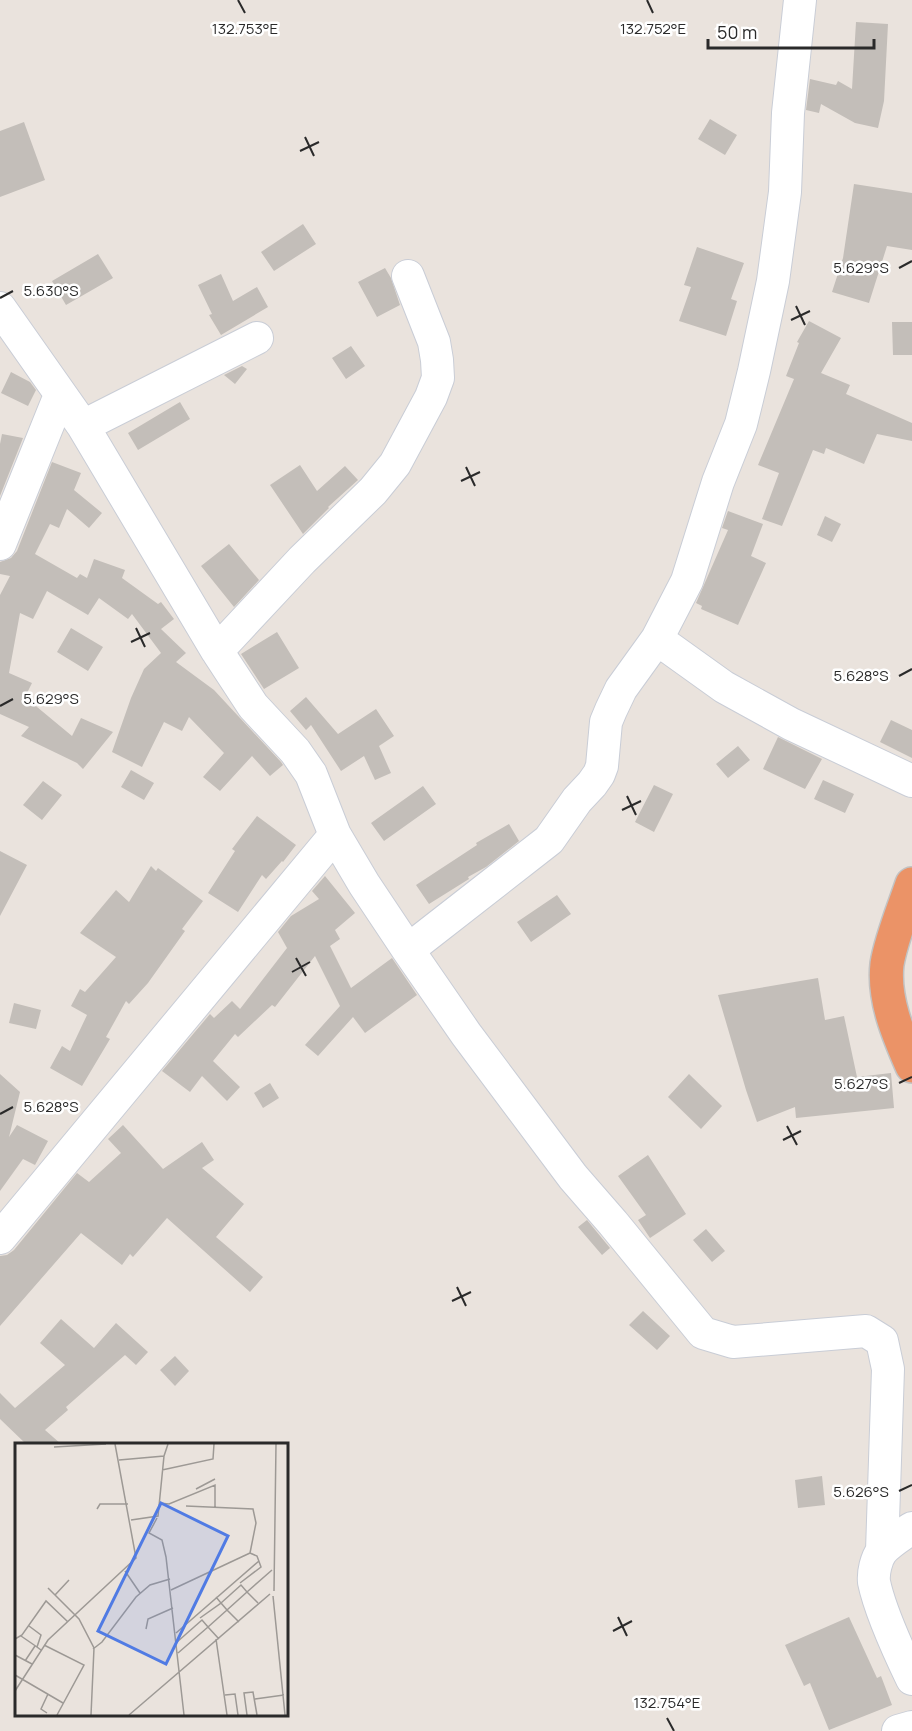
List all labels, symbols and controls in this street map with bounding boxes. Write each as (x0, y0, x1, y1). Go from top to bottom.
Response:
scale bar (708, 12, 874, 50)
text: 132.753°E (212, 18, 278, 39)
text: 132.752°E (620, 18, 686, 39)
text: 50 m (717, 20, 757, 44)
text: 5.629°S (833, 257, 889, 278)
text: 5.630°S (23, 280, 79, 301)
text: 5.628°S (833, 665, 889, 686)
text: 5.629°S (23, 688, 79, 709)
text: 5.627°S (834, 1073, 888, 1094)
text: 5.628°S (23, 1096, 79, 1117)
inset map (15, 1443, 288, 1716)
text: 5.626°S (833, 1481, 889, 1502)
text: 132.754°E (634, 1692, 700, 1713)

